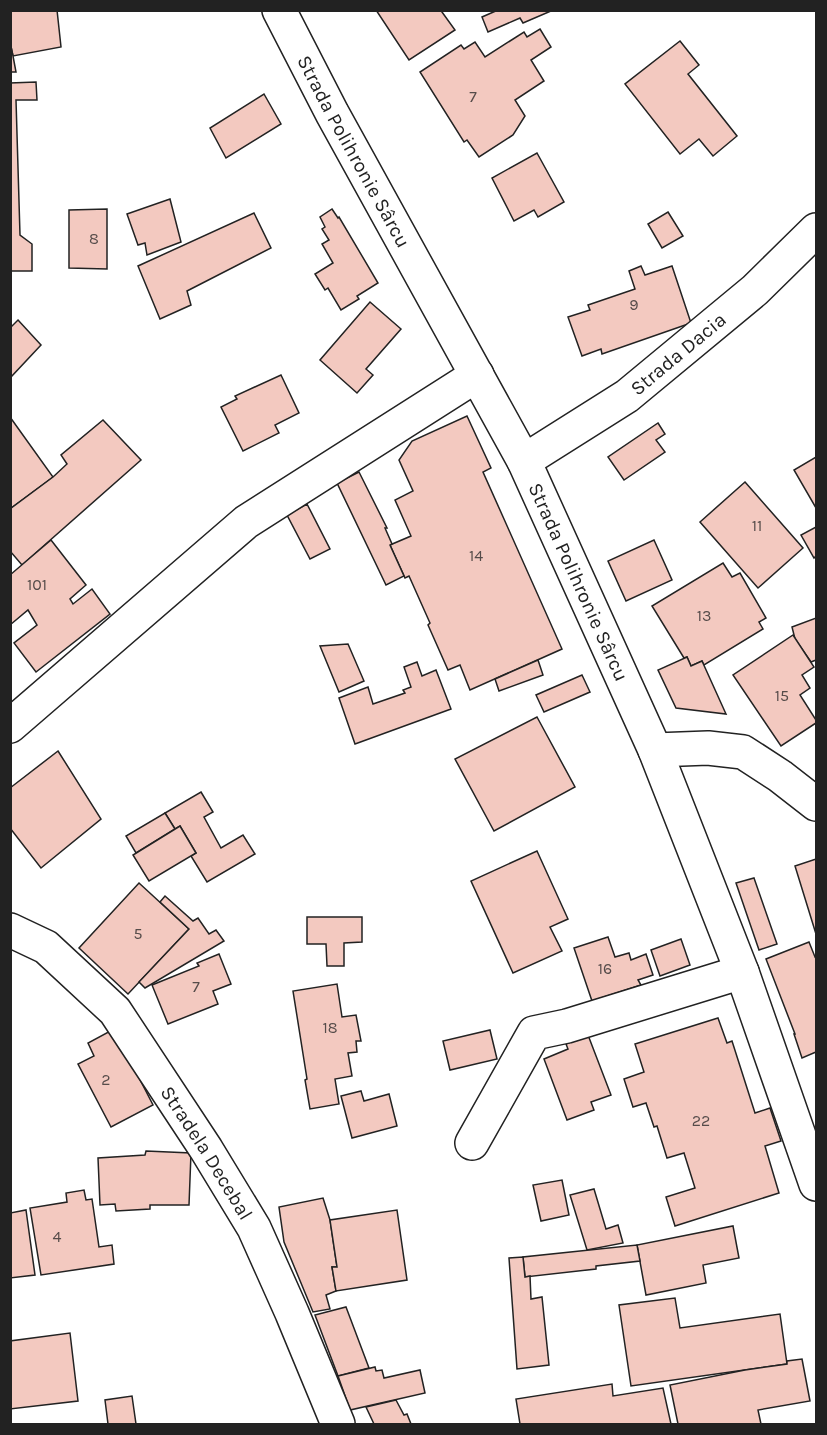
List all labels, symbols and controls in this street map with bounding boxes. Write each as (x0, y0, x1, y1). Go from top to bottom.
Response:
street label: Strada Polihronie Sârcu (293, 51, 415, 251)
house number: 7 (469, 87, 477, 106)
house number: 8 (89, 229, 99, 248)
house number: 9 (629, 295, 639, 314)
street label: Strada Dacia (626, 308, 730, 400)
street label: Strada Polihronie Sârcu (524, 479, 634, 685)
house number: 11 (752, 516, 762, 535)
house number: 14 (469, 546, 483, 565)
house number: 101 (27, 575, 47, 594)
house number: 13 (697, 606, 711, 625)
house number: 15 (775, 686, 789, 705)
house number: 5 (133, 924, 143, 943)
house number: 16 (598, 959, 612, 978)
house number: 7 (192, 977, 200, 996)
house number: 18 (322, 1018, 338, 1037)
house number: 2 (101, 1070, 111, 1089)
street label: Stradela Decebal (156, 1082, 258, 1224)
house number: 22 (692, 1111, 710, 1130)
house number: 4 (53, 1227, 62, 1246)

